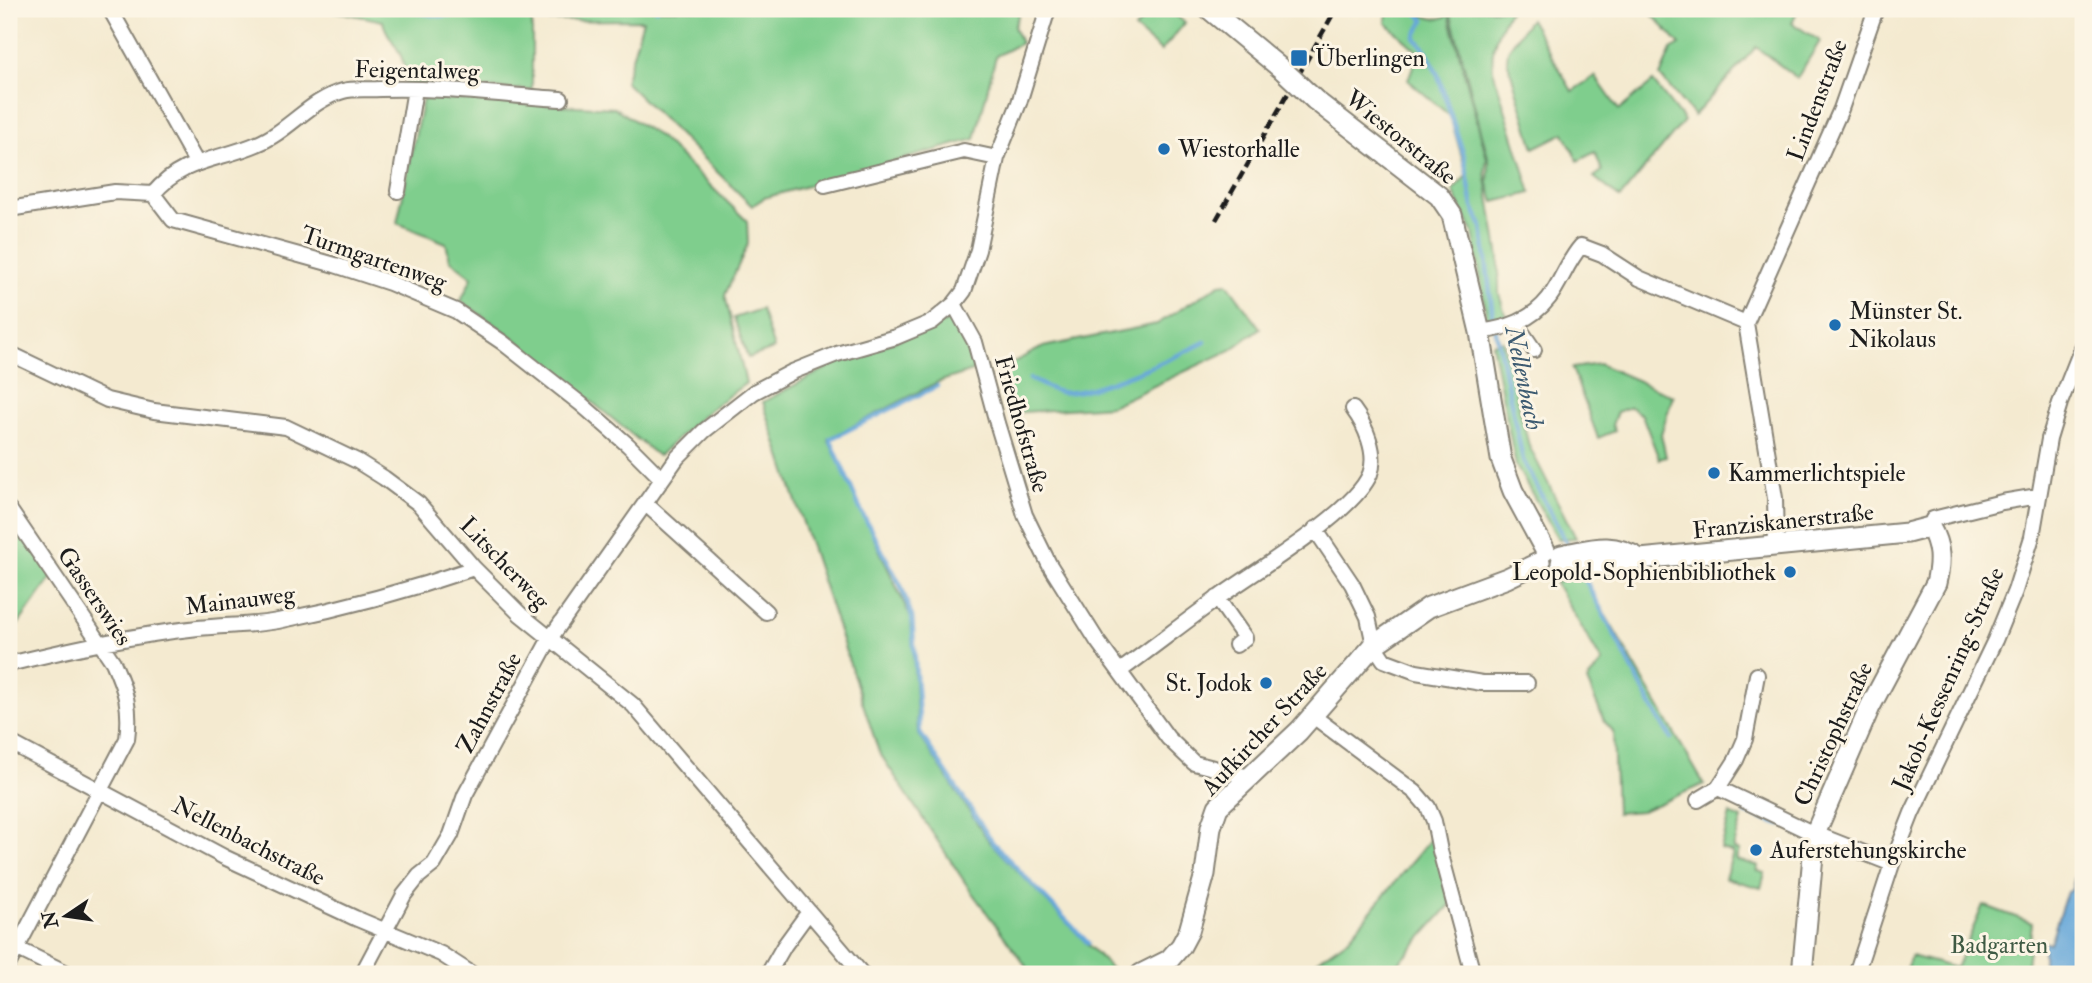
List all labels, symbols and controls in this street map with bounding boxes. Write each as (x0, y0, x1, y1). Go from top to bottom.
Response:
street label: Lindenstraße (1780, 35, 1855, 166)
place label: Überlingen (1315, 43, 1425, 74)
marker: Überlingen (1289, 48, 1309, 68)
street label: Feigentalweg (354, 54, 481, 87)
street label: Wiestorstraße (1338, 82, 1463, 192)
place label: Wiestorhalle (1177, 134, 1300, 165)
marker: Wiestorhalle (1156, 141, 1172, 157)
street label: Turmgartenweg (297, 219, 452, 298)
place label: Münster St. Nikolaus (1849, 296, 1962, 355)
marker: Münster St. Nikolaus (1827, 317, 1843, 333)
water label: Nellenbach (1497, 321, 1551, 433)
street label: Friedhofstraße (987, 352, 1056, 496)
place label: Kammerlichtspiele (1728, 458, 1906, 489)
marker: Kammerlichtspiele (1706, 465, 1722, 481)
street label: Franziskanerstraße (1691, 497, 1875, 546)
street label: Litscherweg (453, 510, 557, 617)
street label: Gasserswies (50, 541, 139, 652)
place label: Leopold-Sophienbibliothek (1512, 557, 1776, 588)
street label: Jakob-Kessenring-Straße (1885, 563, 2012, 797)
marker: Leopold-Sophienbibliothek (1782, 564, 1798, 580)
street label: Mainauweg (183, 578, 298, 623)
street label: Zahnstraße (450, 647, 529, 759)
street label: Aufkircher Straße (1194, 656, 1334, 803)
street label: Christophstraße (1787, 657, 1880, 811)
place label: St. Jodok (1166, 668, 1252, 699)
marker: St. Jodok (1258, 675, 1274, 691)
street label: Nellenbachstraße (167, 790, 330, 893)
place label: Auferstehungskirche (1769, 835, 1967, 866)
marker: Auferstehungskirche (1748, 842, 1764, 858)
north arrow (32, 881, 102, 951)
text: N (37, 908, 64, 932)
park label: Badgarten (1950, 930, 2048, 961)

